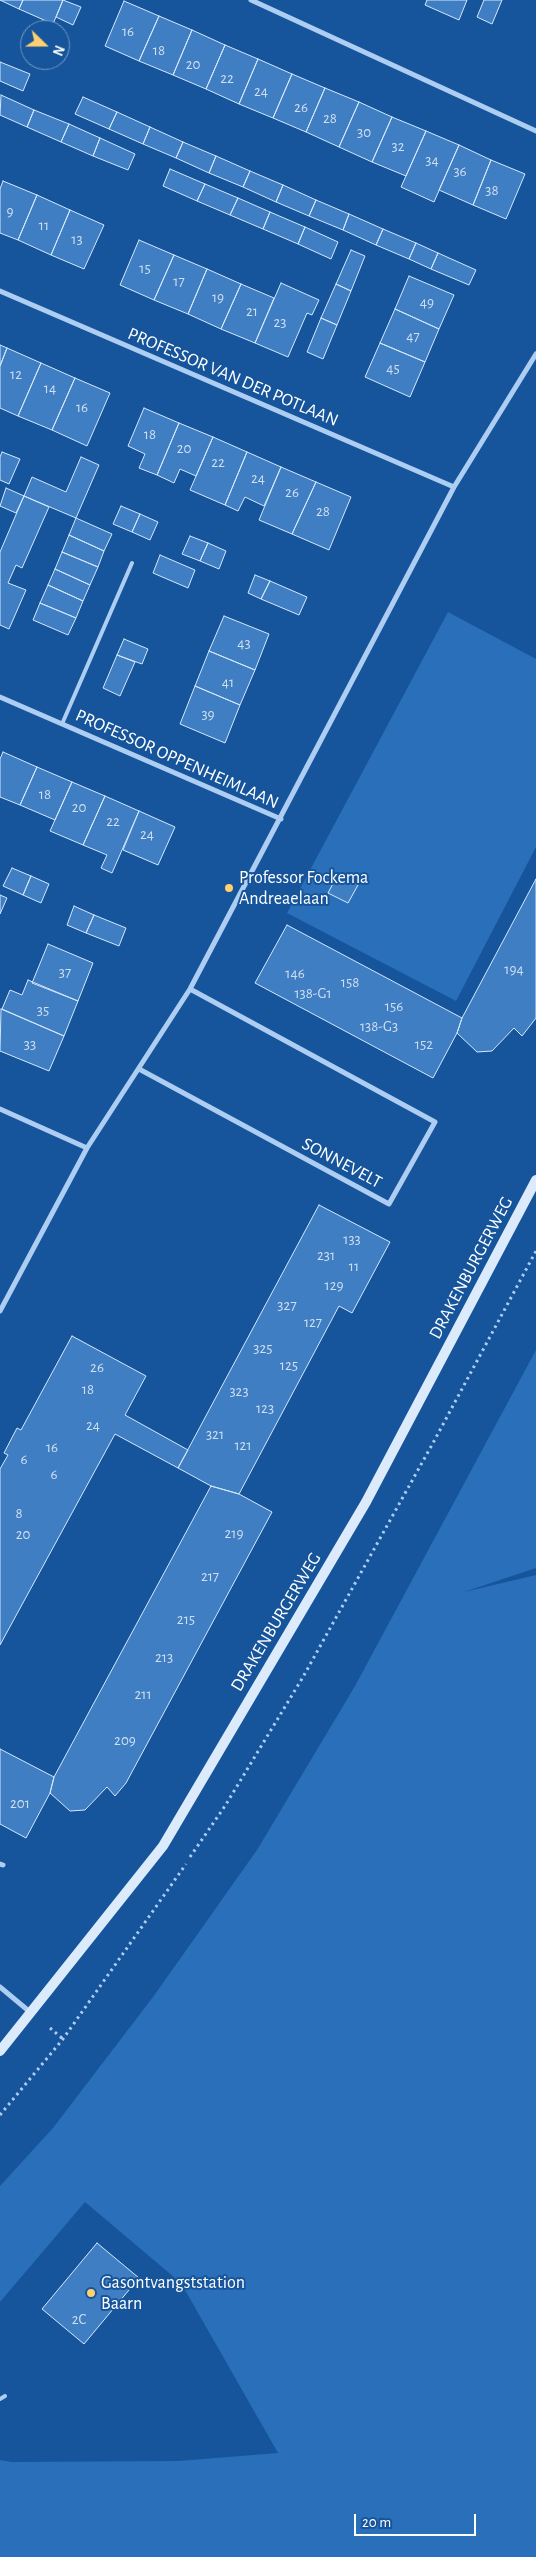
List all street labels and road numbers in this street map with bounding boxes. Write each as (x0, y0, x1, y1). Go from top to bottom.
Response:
street label: PROFESSOR VAN DER POTLAAN (124, 323, 342, 431)
street label: PROFESSOR OPPENHEIMLAAN (72, 704, 282, 814)
street label: SONNEVELT (298, 1133, 386, 1193)
street label: DRAKENBURGERWEG (424, 1193, 518, 1343)
street label: DRAKENBURGERWEG (226, 1549, 326, 1695)

